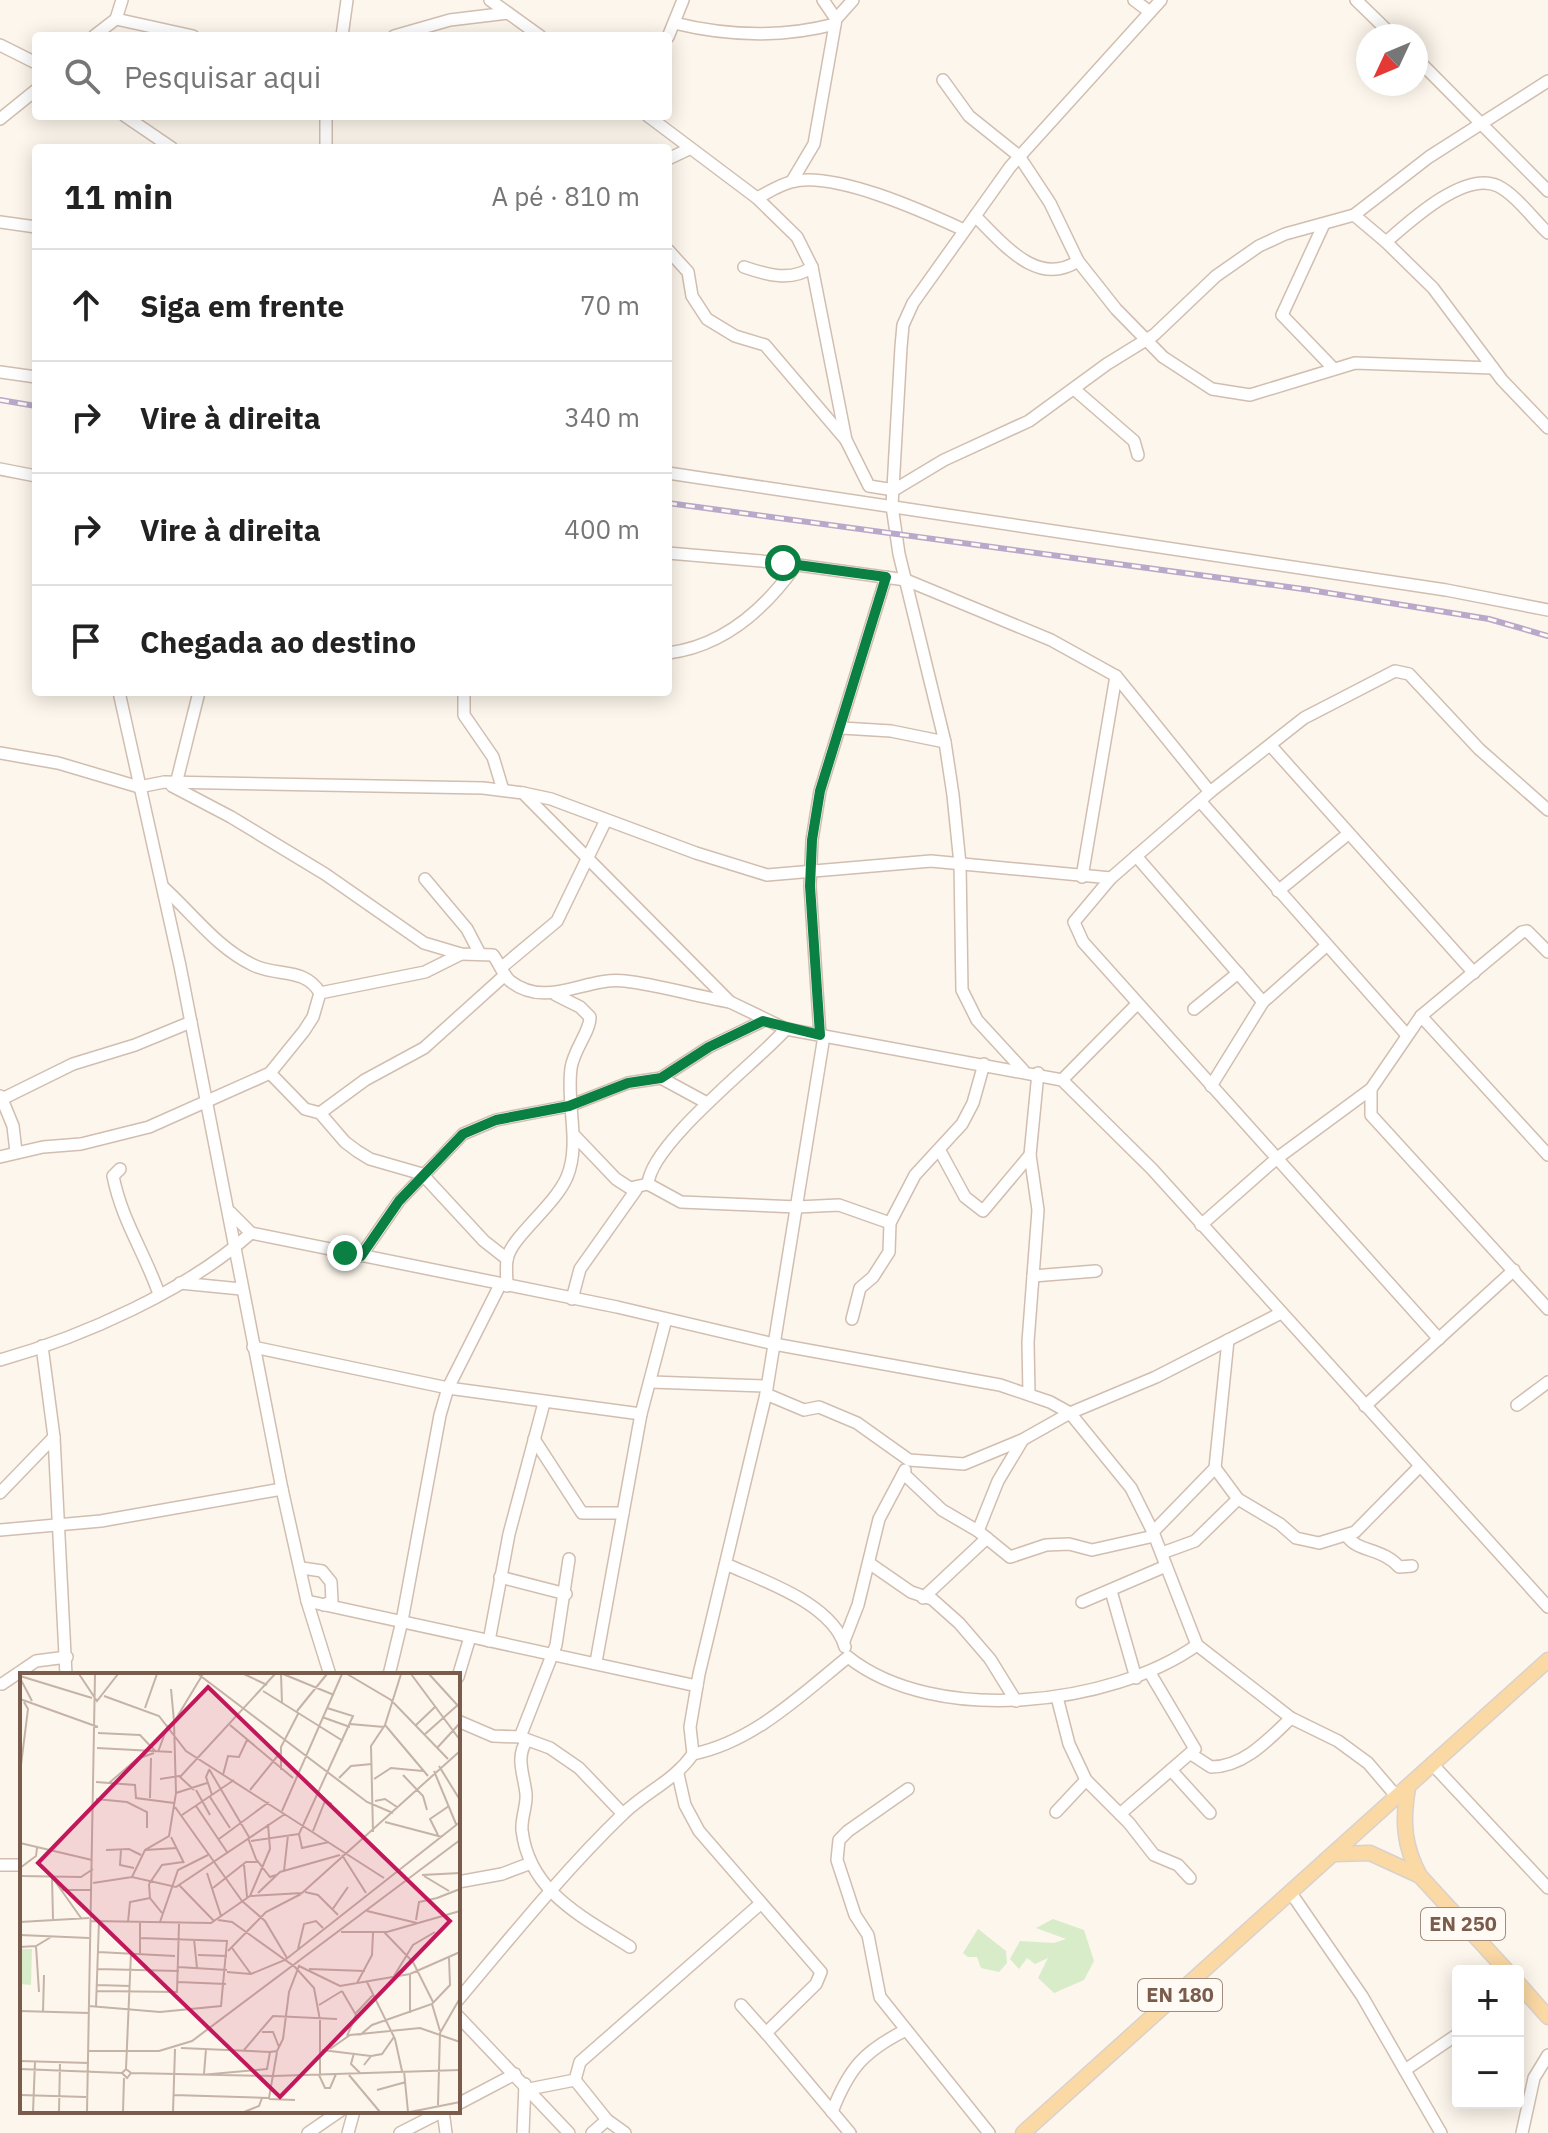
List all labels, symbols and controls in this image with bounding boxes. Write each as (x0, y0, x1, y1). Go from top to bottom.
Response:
north arrow (1356, 24, 1428, 96)
search box (32, 32, 672, 120)
icon: search (60, 54, 104, 98)
text: Pesquisar aqui (124, 57, 321, 96)
text: 11 min (64, 174, 173, 218)
text: A pé · 810 m (491, 179, 640, 213)
icon: ahead (64, 283, 108, 327)
text: Siga em frente (140, 286, 344, 325)
text: 70 m (580, 288, 640, 322)
icon: right (64, 395, 108, 439)
text: Vire à direita (140, 398, 321, 437)
text: 340 m (564, 400, 640, 434)
icon: right (64, 507, 108, 551)
text: Vire à direita (140, 510, 321, 549)
text: 400 m (564, 512, 640, 546)
route start (765, 545, 801, 581)
icon: arrive (64, 619, 108, 663)
text: Chegada ao destino (140, 622, 416, 661)
route end (327, 1235, 363, 1271)
inset map (20, 1673, 460, 2113)
road number: EN 250 (1421, 1908, 1505, 1940)
map controls (1452, 1965, 1524, 2109)
button: + (1452, 1965, 1524, 2037)
road number: EN 180 (1138, 1979, 1222, 2011)
button: − (1452, 2037, 1524, 2109)

